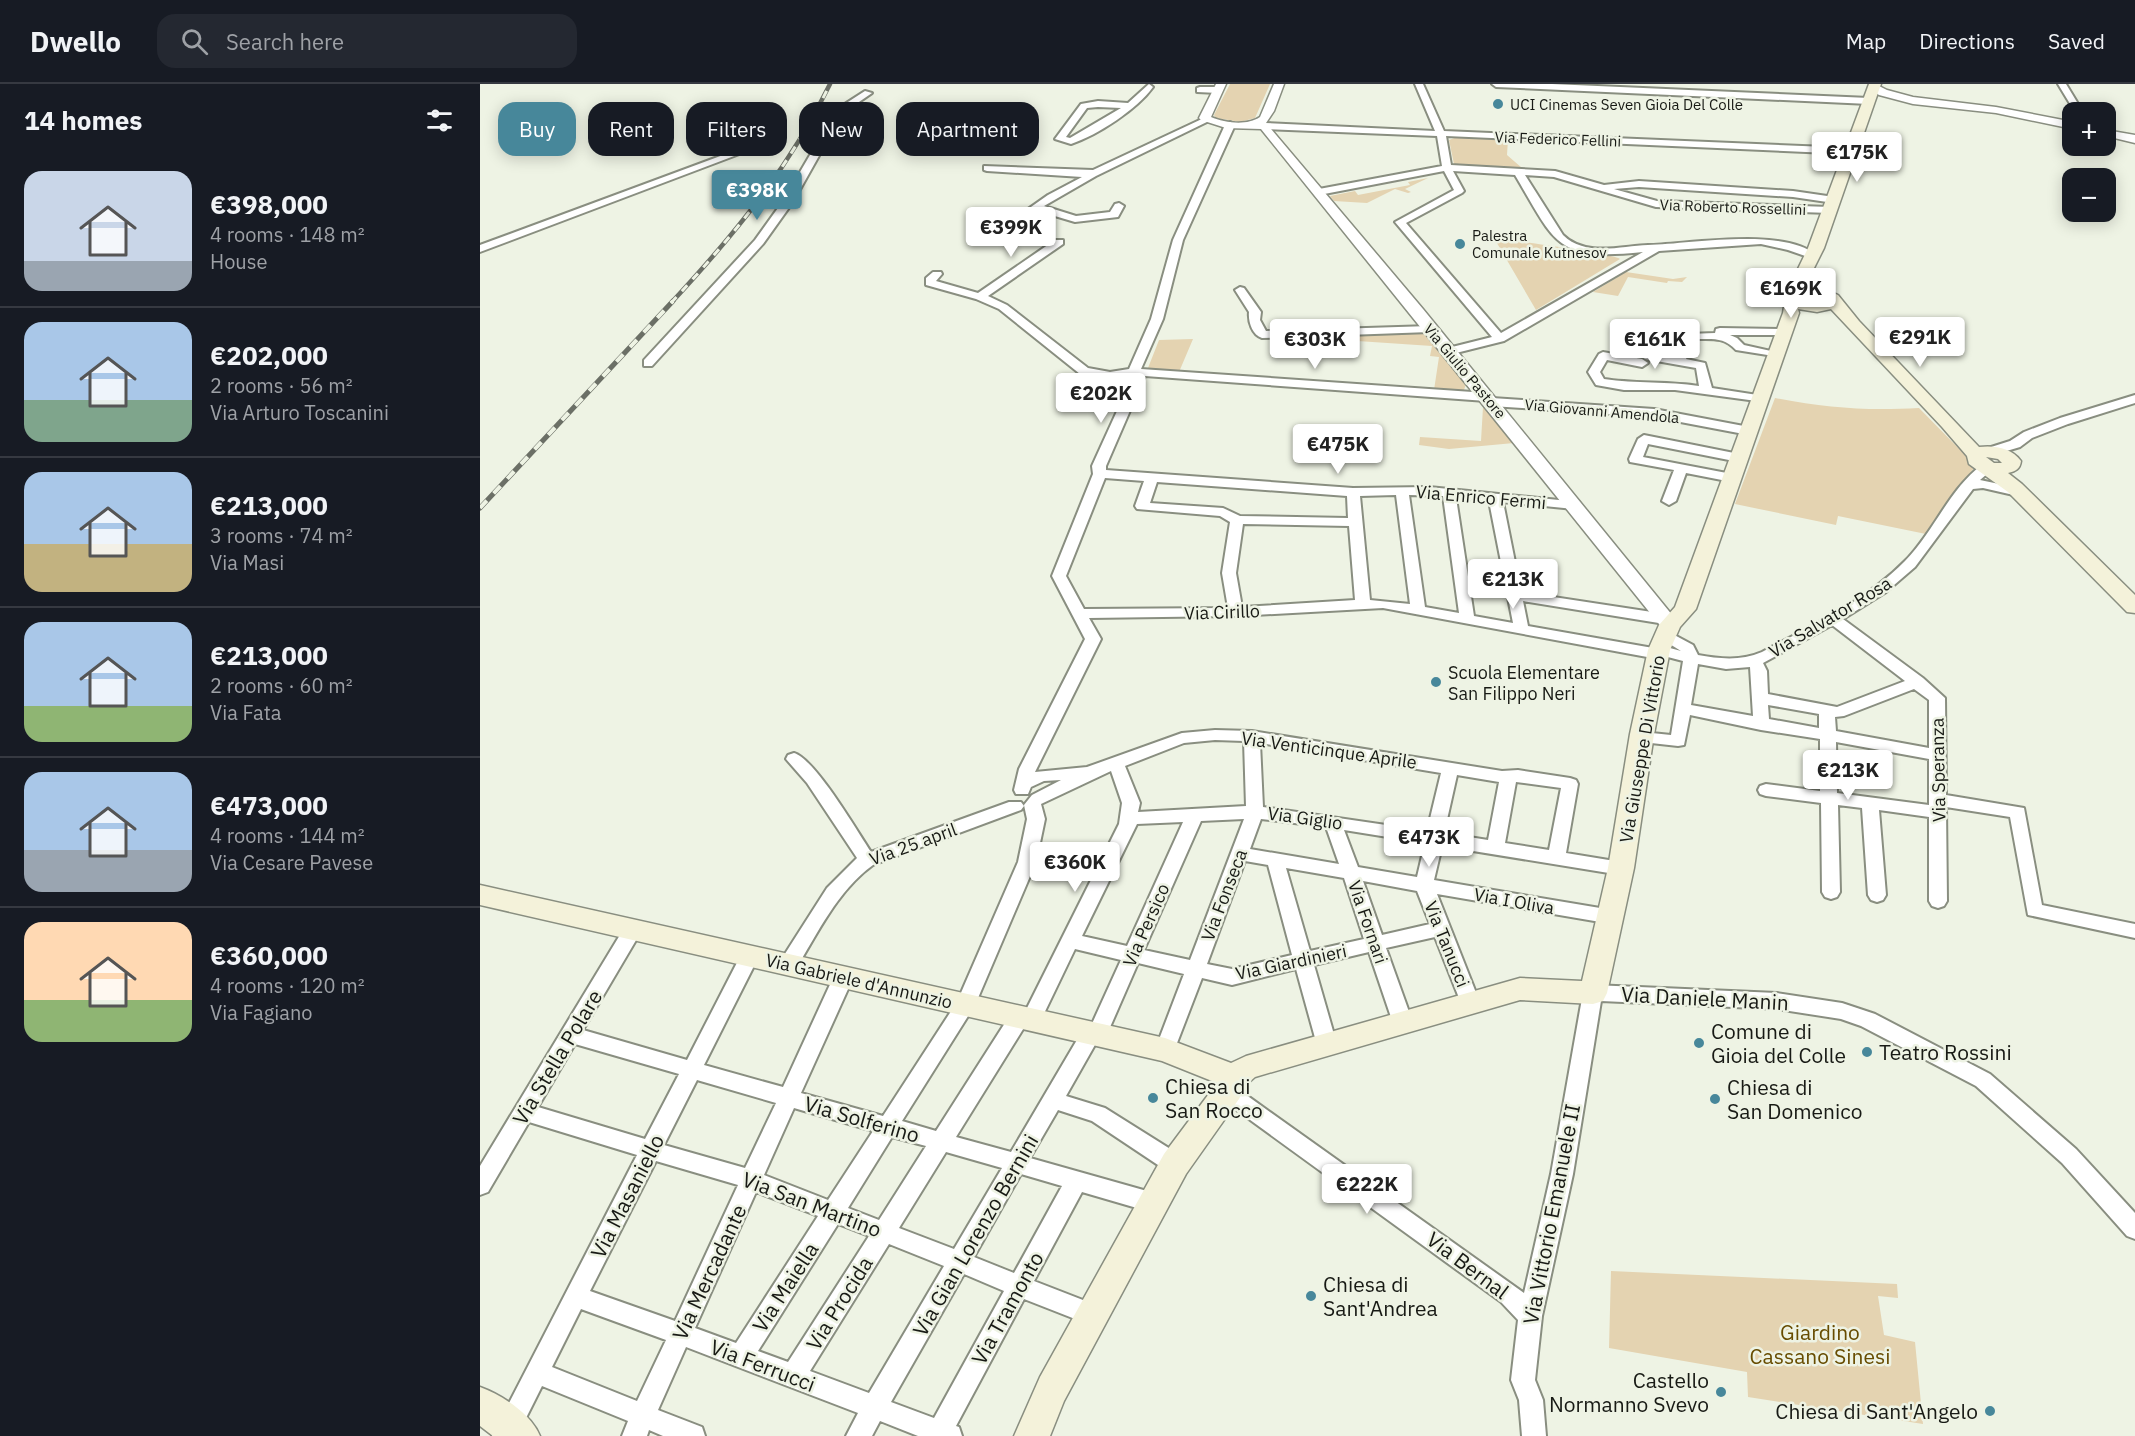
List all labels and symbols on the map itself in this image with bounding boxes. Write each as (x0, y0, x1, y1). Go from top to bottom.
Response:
place label: UCI Cinemas Seven Gioia Del Colle (1510, 95, 1743, 114)
marker: UCI Cinemas Seven Gioia Del Colle (1491, 97, 1505, 111)
street label: Via Federico Fellini (1494, 127, 1622, 151)
pin: €175K (1815, 132, 1899, 183)
pin: €398K (715, 170, 799, 221)
street label: Via Roberto Rossellini (1659, 195, 1807, 219)
pin: €399K (969, 207, 1053, 258)
place label: Palestra Comunale Kutnesov (1472, 226, 1607, 262)
marker: Palestra Comunale Kutnesov (1453, 237, 1467, 251)
pin: €169K (1749, 268, 1833, 319)
pin: €291K (1878, 317, 1962, 368)
pin: €303K (1273, 319, 1357, 370)
pin: €161K (1613, 319, 1697, 370)
street label: Via Giulio Pastore (1420, 320, 1510, 422)
pin: €202K (1059, 373, 1143, 424)
street label: Via Giovanni Amendola (1524, 395, 1680, 427)
pin: €475K (1296, 424, 1380, 475)
street label: Via Enrico Fermi (1415, 480, 1547, 514)
pin: €213K (1471, 559, 1555, 610)
street label: Via Salvator Rosa (1764, 571, 1896, 663)
street label: Via Cirillo (1184, 599, 1260, 625)
street label: Via Giuseppe Di Vittorio (1614, 653, 1670, 845)
place label: Scuola Elementare San Filippo Neri (1448, 661, 1600, 705)
marker: Scuola Elementare San Filippo Neri (1429, 675, 1443, 689)
street label: Via Speranza (1926, 717, 1950, 822)
street label: Via Venticinque Aprile (1240, 726, 1418, 774)
pin: €213K (1806, 750, 1890, 801)
street label: Via Giglio (1266, 801, 1344, 835)
pin: €473K (1387, 817, 1471, 868)
street label: Via 25 april (866, 818, 960, 870)
pin: €360K (1033, 842, 1117, 893)
street label: Via Fonseca (1196, 845, 1252, 944)
street label: Via Fornari (1343, 877, 1393, 967)
street label: Via Persico (1117, 880, 1175, 970)
street label: Via I Oliva (1472, 883, 1556, 919)
street label: Via Tanucci (1419, 898, 1475, 990)
street label: Via Giardinieri (1233, 939, 1349, 985)
street label: Via Gabriele d'Annunzio (763, 948, 955, 1014)
street label: Via Daniele Manin (1620, 980, 1790, 1016)
street label: Via Stella Polare (506, 984, 608, 1130)
place label: Comune di Gioia del Colle (1711, 1017, 1846, 1069)
marker: Comune di Gioia del Colle (1692, 1036, 1706, 1050)
place label: Teatro Rossini (1879, 1038, 2012, 1066)
marker: Teatro Rossini (1860, 1045, 1874, 1059)
place label: Chiesa di San Rocco (1165, 1072, 1263, 1124)
place label: Chiesa di San Domenico (1727, 1073, 1862, 1125)
street label: Via Solferino (801, 1089, 923, 1149)
marker: Chiesa di San Rocco (1146, 1091, 1160, 1105)
marker: Chiesa di San Domenico (1708, 1092, 1722, 1106)
street label: Via Vittorio Emanuele II (1516, 1101, 1586, 1327)
street label: Via Masaniello (584, 1129, 670, 1263)
street label: Via Gian Lorenzo Bernini (906, 1129, 1044, 1341)
pin: €222K (1325, 1164, 1409, 1215)
street label: Via San Martino (738, 1165, 886, 1243)
street label: Via Mercadante (665, 1200, 753, 1344)
street label: Via Bernal (1421, 1225, 1515, 1305)
street label: Via Maiella (746, 1237, 824, 1337)
street label: Via Tramonto (964, 1246, 1050, 1370)
street label: Via Procida (799, 1251, 879, 1355)
place label: Chiesa di Sant'Andrea (1323, 1270, 1438, 1322)
marker: Chiesa di Sant'Andrea (1304, 1289, 1318, 1303)
park label: Giardino Cassano Sinesi (1750, 1318, 1890, 1370)
street label: Via Ferrucci (706, 1332, 820, 1398)
place label: Castello Normanno Svevo (1549, 1366, 1709, 1418)
marker: Castello Normanno Svevo (1714, 1385, 1728, 1399)
place label: Chiesa di Sant'Angelo (1775, 1397, 1978, 1425)
marker: Chiesa di Sant'Angelo (1983, 1404, 1997, 1418)

